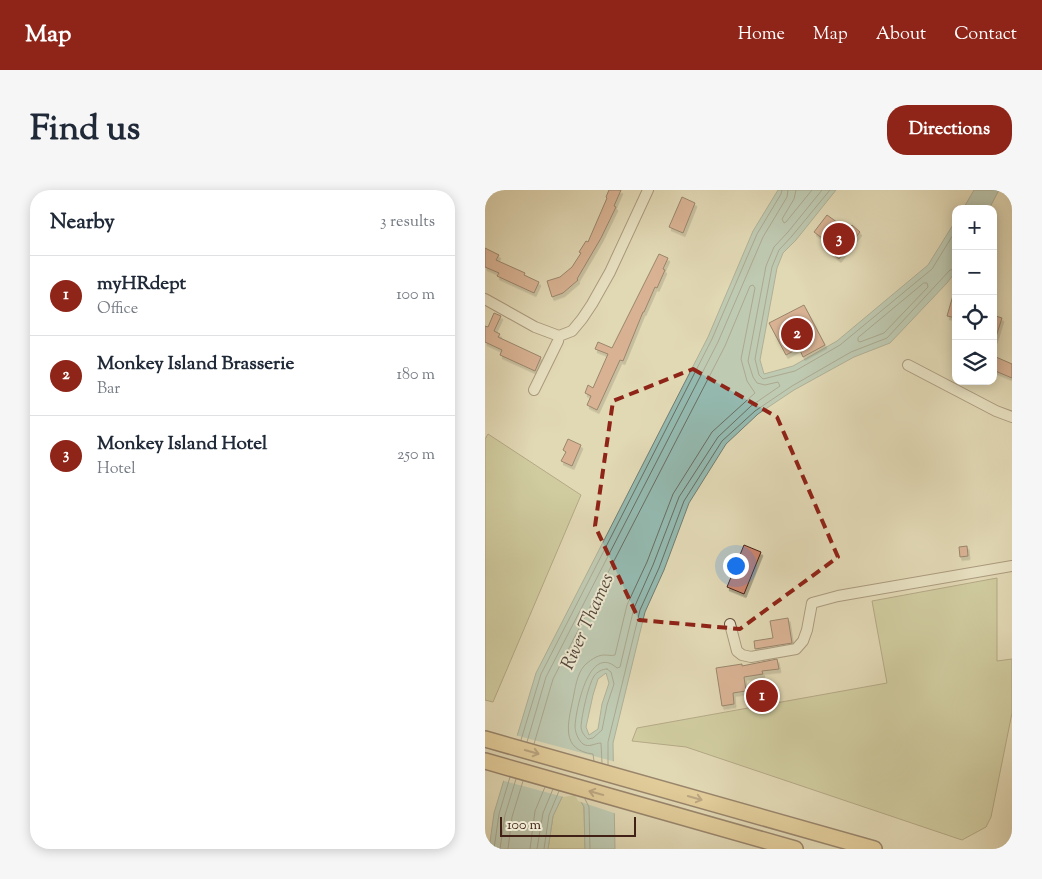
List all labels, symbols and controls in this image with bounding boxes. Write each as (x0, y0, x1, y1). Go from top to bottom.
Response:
text: Map (25, 18, 71, 52)
text: Home (738, 22, 785, 48)
text: Map (813, 22, 848, 48)
text: About (876, 22, 926, 48)
text: Contact (954, 22, 1017, 48)
text: Find us (30, 105, 140, 156)
button: Directions (887, 105, 1012, 155)
map controls (952, 205, 997, 385)
button: + (952, 205, 997, 250)
text: Nearby (50, 208, 115, 238)
text: 3 results (380, 211, 435, 234)
pin: 3 (823, 220, 855, 258)
button: − (952, 250, 997, 295)
text: myHRdept (97, 271, 186, 298)
text: 1 (63, 284, 69, 307)
text: 100 m (396, 284, 435, 307)
button: locate (952, 295, 997, 340)
text: Office (97, 298, 138, 321)
pin: 2 (781, 315, 813, 353)
button: layers (952, 340, 997, 385)
text: Monkey Island Brasserie (97, 351, 294, 378)
text: 2 (62, 364, 70, 387)
text: 180 m (396, 364, 435, 387)
text: Bar (97, 378, 120, 401)
text: Monkey Island Hotel (97, 431, 267, 458)
text: 3 (63, 444, 69, 467)
text: 250 m (397, 444, 435, 467)
text: Hotel (97, 458, 136, 481)
your location (723, 553, 749, 579)
water label: River Thames (555, 570, 622, 675)
pin: 1 (746, 677, 778, 715)
one-way arrow (523, 748, 539, 757)
one-way arrow (589, 788, 605, 797)
one-way arrow (687, 794, 703, 804)
scale bar (500, 814, 636, 837)
text: 100 m (507, 816, 541, 836)

